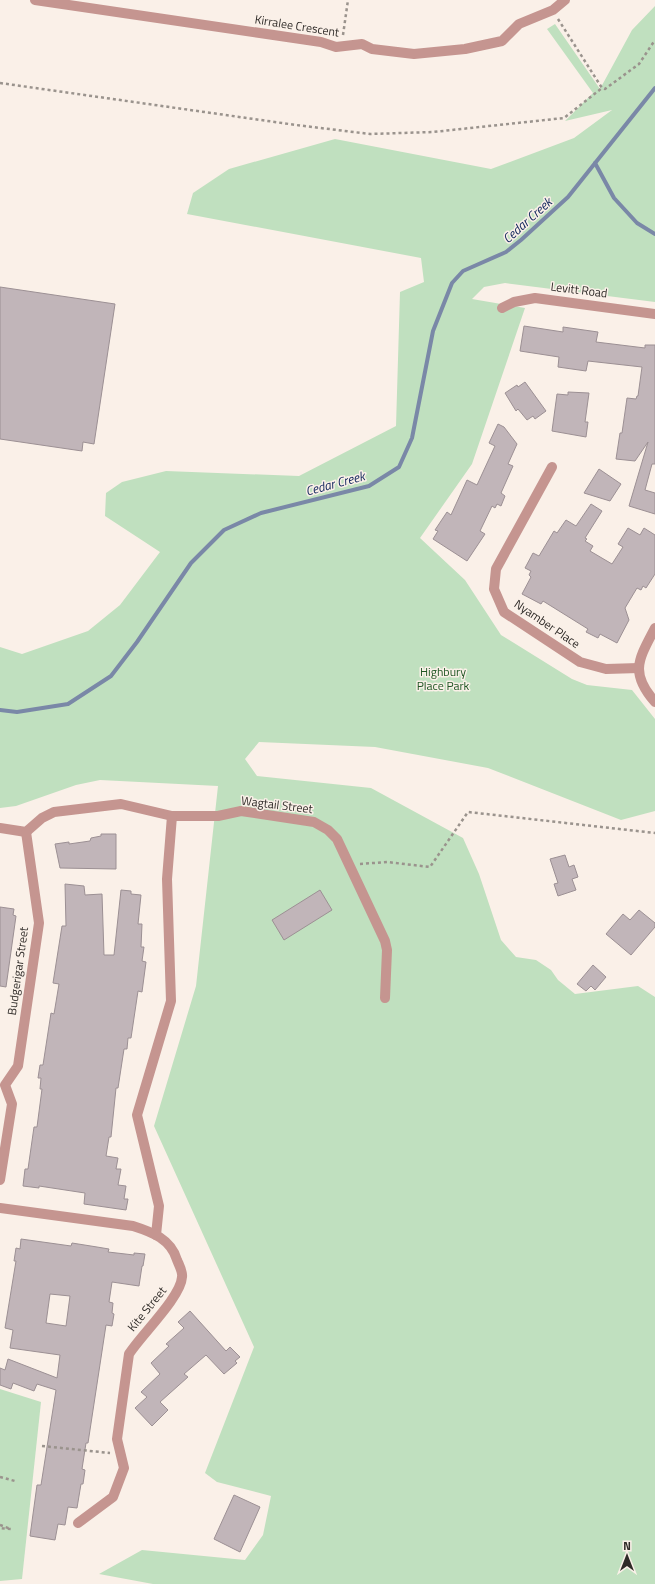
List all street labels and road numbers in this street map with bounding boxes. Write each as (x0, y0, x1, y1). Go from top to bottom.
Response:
street label: Kirralee Crescent (253, 9, 341, 42)
street label: Levitt Road (550, 277, 609, 302)
street label: Nyamber Place (510, 594, 584, 653)
street label: Wagtail Street (240, 791, 315, 818)
street label: Budgerigar Street (2, 925, 33, 1016)
street label: Kite Street (122, 1281, 171, 1335)

